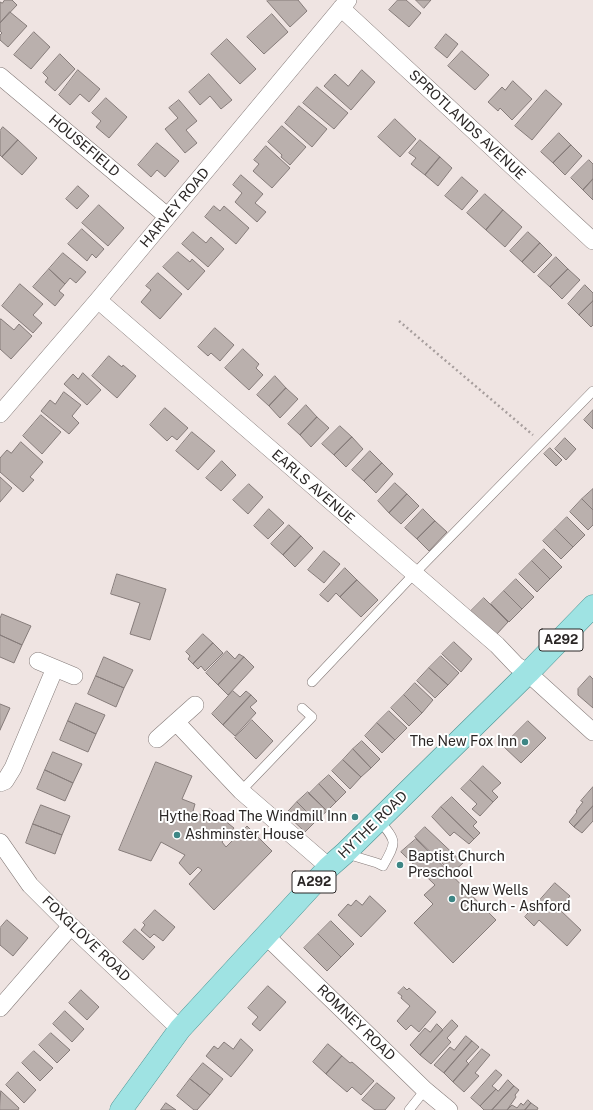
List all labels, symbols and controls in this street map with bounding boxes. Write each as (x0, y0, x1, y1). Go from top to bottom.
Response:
street label: SPROTLANDS AVENUE (405, 67, 529, 183)
street label: HOUSEFIELD (45, 111, 123, 181)
street label: HARVEY ROAD (137, 165, 213, 251)
street label: EARLS AVENUE (268, 446, 358, 528)
road number: A292 (539, 629, 583, 651)
place label: The New Fox Inn (410, 734, 517, 750)
marker: The New Fox Inn (520, 737, 530, 747)
street label: HYTHE ROAD (335, 788, 411, 862)
place label: Hythe Road The Windmill Inn (159, 809, 347, 825)
marker: Hythe Road The Windmill Inn (350, 812, 360, 822)
place label: Ashminster House (185, 827, 304, 843)
marker: Ashminster House (172, 830, 182, 840)
place label: Baptist Church Preschool (408, 849, 505, 882)
marker: Baptist Church Preschool (395, 860, 405, 870)
road number: A292 (292, 871, 336, 893)
place label: New Wells Church - Ashford (460, 883, 571, 916)
street label: FOXGLOVE ROAD (38, 893, 134, 985)
marker: New Wells Church - Ashford (447, 894, 457, 904)
street label: ROMNEY ROAD (313, 981, 399, 1065)

